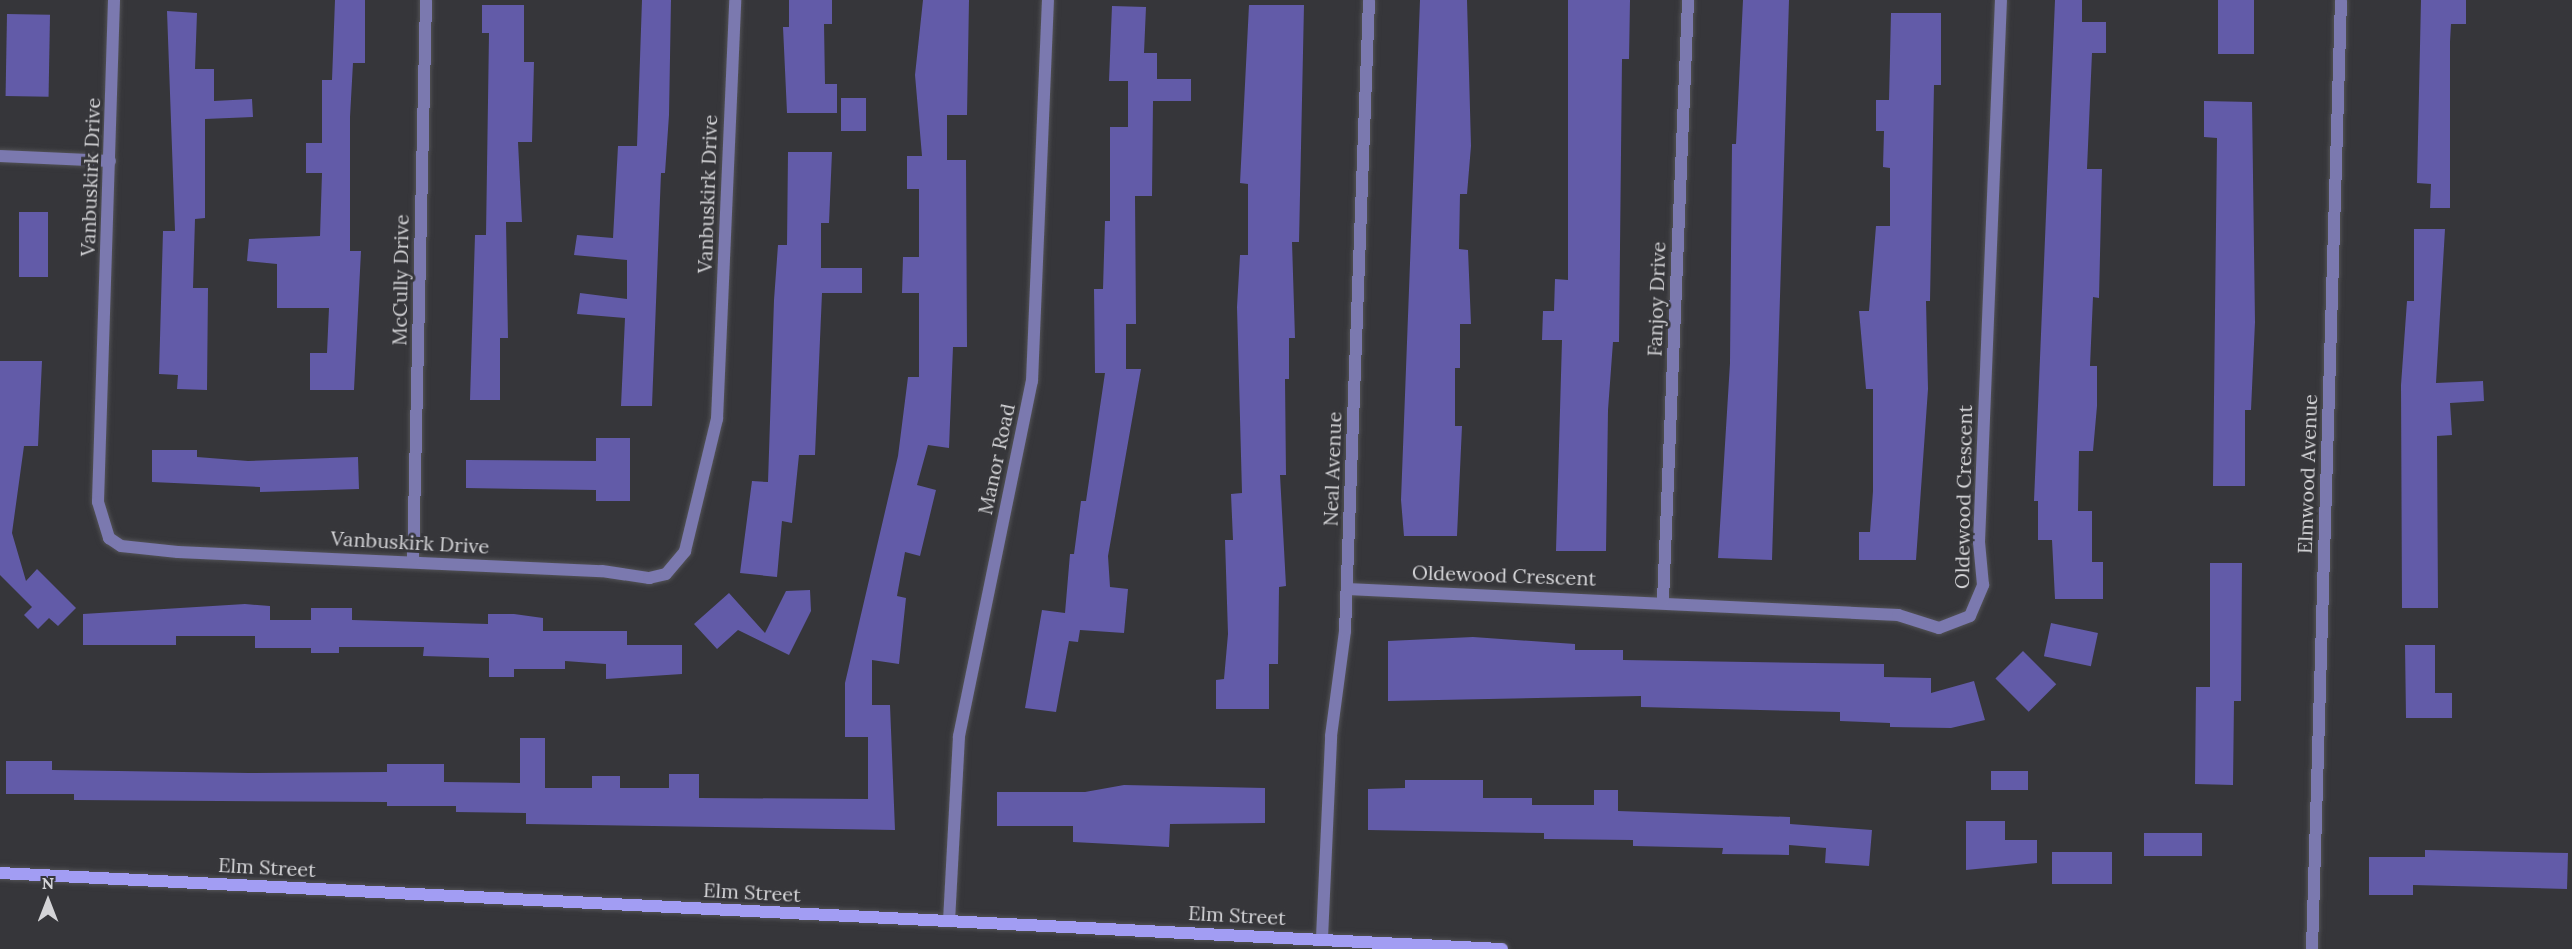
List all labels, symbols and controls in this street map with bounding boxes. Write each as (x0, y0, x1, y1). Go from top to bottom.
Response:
street label: Vanbuskirk Drive (75, 97, 105, 257)
street label: Vanbuskirk Drive (692, 114, 722, 274)
street label: McCully Drive (387, 214, 413, 346)
street label: Fanjoy Drive (1642, 241, 1670, 357)
street label: Elmwood Avenue (2292, 394, 2322, 554)
street label: Manor Road (973, 401, 1019, 517)
street label: Oldewood Crescent (1949, 405, 1977, 589)
street label: Neal Avenue (1318, 411, 1346, 527)
street label: Vanbuskirk Drive (330, 526, 490, 558)
street label: Oldewood Crescent (1412, 560, 1596, 590)
street label: Elm Street (218, 852, 316, 882)
north arrow (18, 871, 78, 931)
text: N (42, 873, 54, 893)
street label: Elm Street (703, 877, 801, 907)
street label: Elm Street (1188, 900, 1286, 930)

